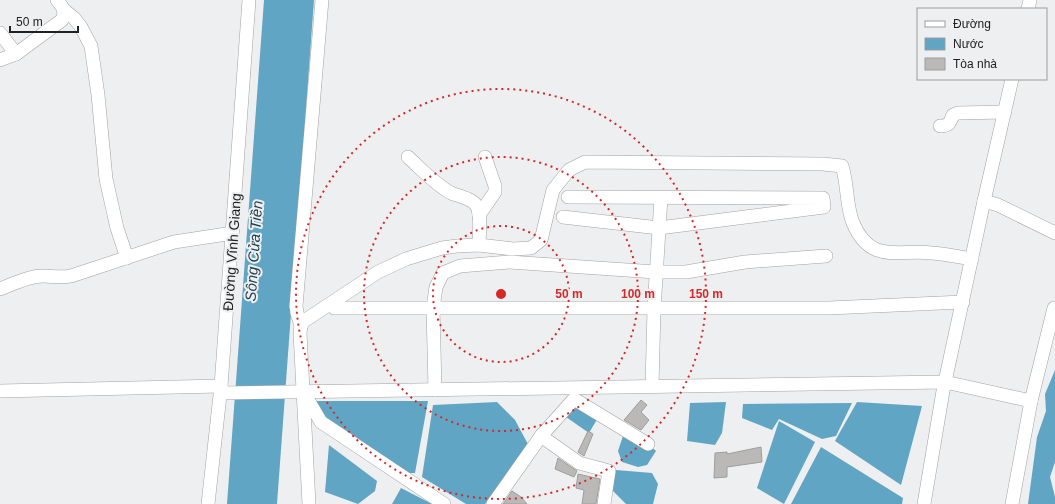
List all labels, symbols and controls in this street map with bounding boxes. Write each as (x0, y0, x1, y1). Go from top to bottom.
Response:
scale bar (10, 8, 78, 34)
legend (917, 8, 1047, 80)
text: 50 m (16, 15, 43, 29)
text: Đường (953, 17, 991, 31)
text: Nước (953, 37, 984, 51)
text: Tòa nhà (953, 57, 997, 71)
street label: Đường Vĩnh Giang (220, 192, 244, 312)
water label: Sông Cửa Tiền (241, 200, 266, 302)
centre of rings (494, 287, 508, 301)
text: 50 m (555, 287, 583, 301)
text: 100 m (621, 287, 655, 301)
text: 150 m (689, 287, 723, 301)

